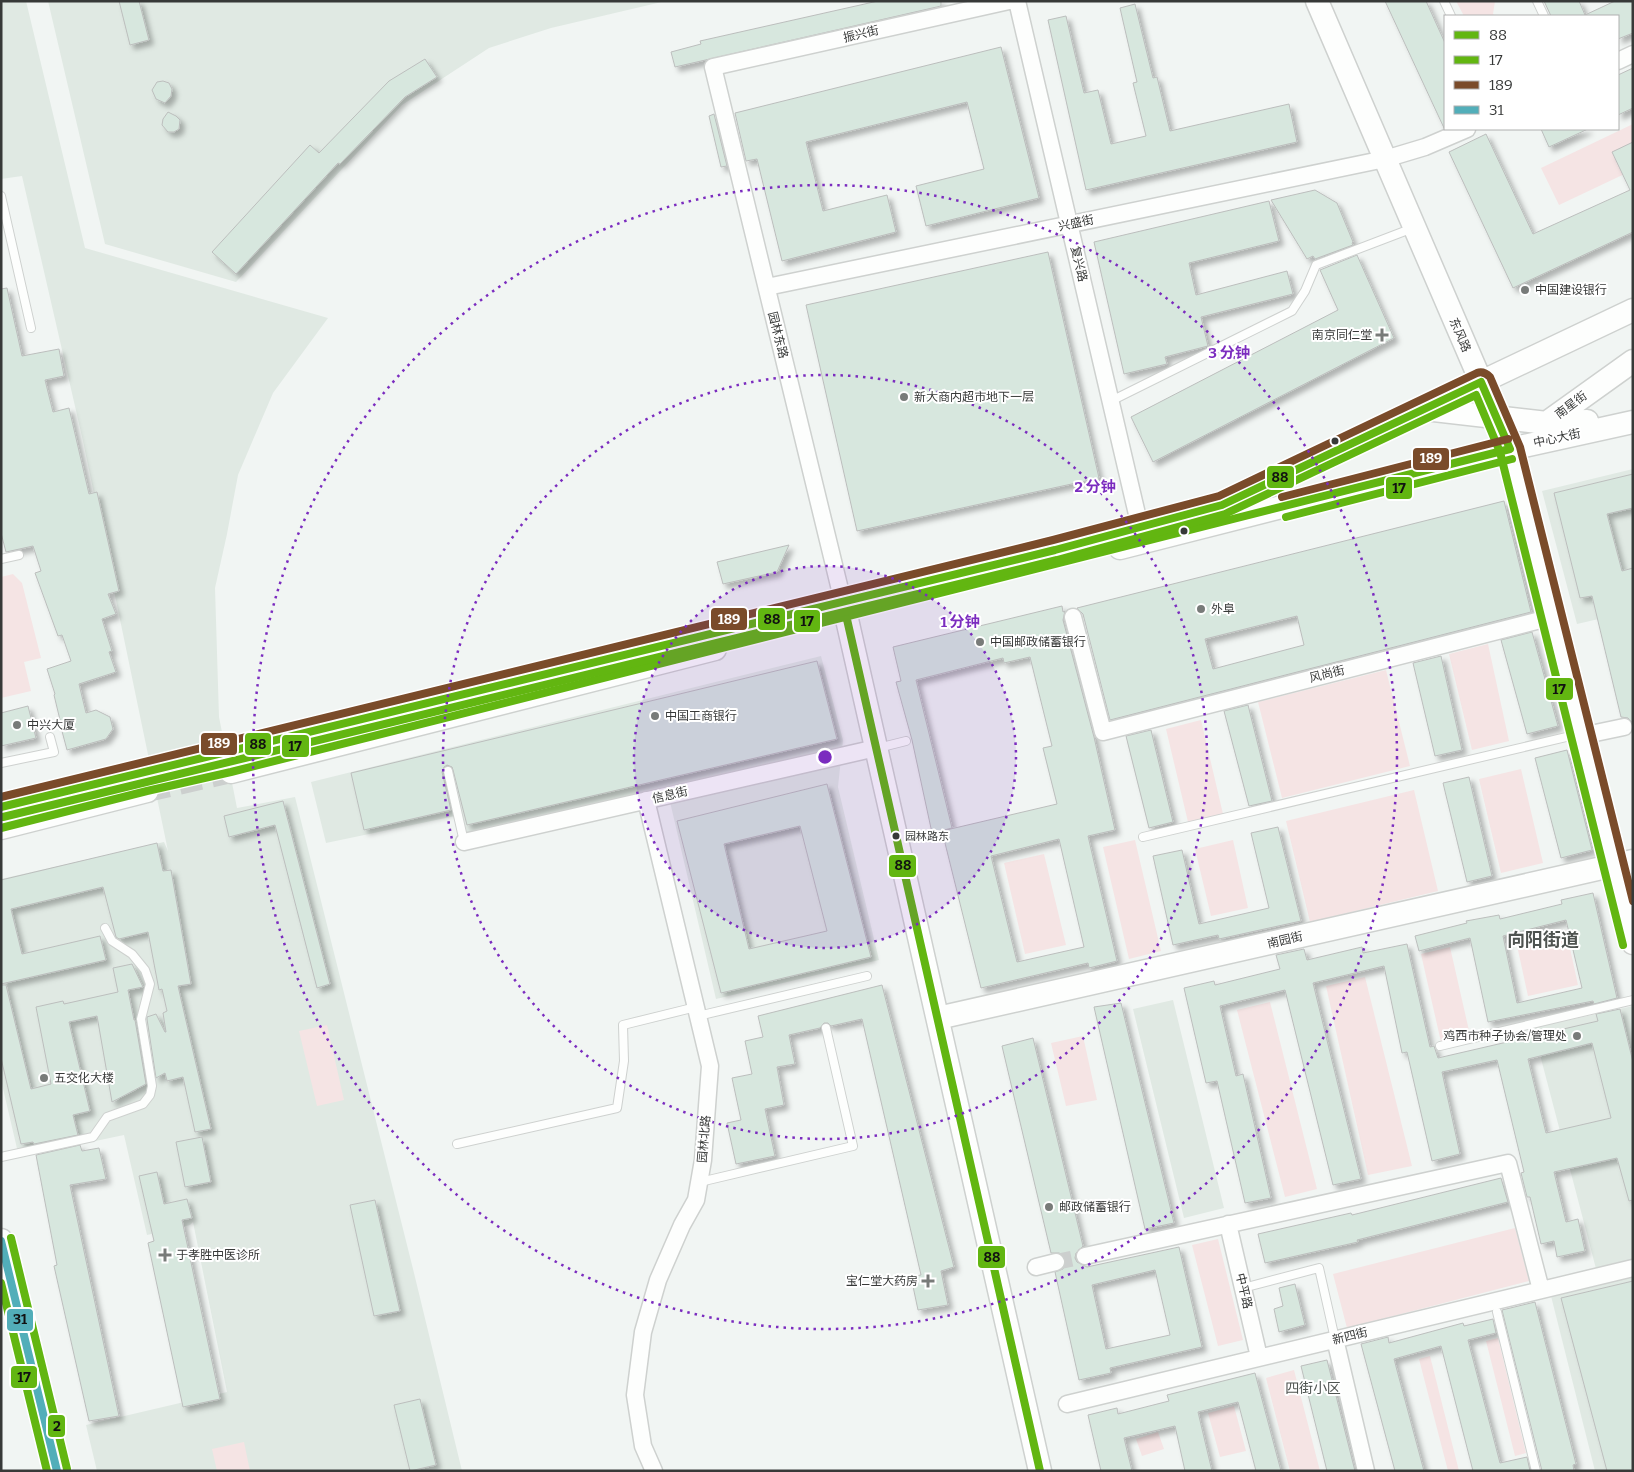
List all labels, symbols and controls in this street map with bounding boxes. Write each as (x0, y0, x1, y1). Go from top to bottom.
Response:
legend (1444, 15, 1619, 130)
street label: 振兴街 (842, 23, 880, 45)
text: 88 (1489, 26, 1507, 44)
text: 17 (1489, 51, 1503, 69)
text: 189 (1489, 76, 1513, 94)
text: 31 (1489, 101, 1504, 119)
street label: 兴盛街 (1057, 212, 1095, 234)
street label: 复兴路 (1068, 245, 1090, 283)
place label: 中国建设银行 (1535, 283, 1607, 297)
marker: 中国建设银行 (1519, 284, 1531, 296)
street label: 园林东路 (765, 310, 791, 360)
street label: 东风路 (1447, 316, 1473, 354)
place label: 南京同仁堂 (1312, 328, 1372, 342)
marker: 南京同仁堂 (1376, 329, 1388, 341)
text: 3 分钟 (1208, 344, 1250, 362)
street label: 南星街 (1552, 389, 1590, 421)
place label: 新大商内超市地下一层 (914, 390, 1034, 404)
marker: 新大商内超市地下一层 (898, 391, 910, 403)
street label: 中心大街 (1532, 426, 1582, 450)
unlabelled marker (1330, 436, 1340, 446)
line badge: 189 (1412, 447, 1450, 471)
text: 189 (1420, 450, 1442, 467)
line badge: 88 (1266, 465, 1295, 489)
text: 88 (1272, 469, 1288, 486)
line badge: 17 (1385, 476, 1413, 500)
text: 2 分钟 (1074, 478, 1116, 496)
text: 17 (1392, 480, 1406, 497)
unlabelled marker (1179, 526, 1189, 536)
place label: 外阜 (1211, 602, 1235, 616)
marker: 外阜 (1195, 603, 1207, 615)
line badge: 189 (710, 607, 748, 631)
line badge: 88 (757, 607, 786, 631)
line badge: 17 (793, 609, 821, 633)
text: 189 (718, 611, 740, 628)
text: 88 (764, 611, 780, 628)
text: 17 (800, 613, 814, 630)
text: 1 分钟 (940, 613, 980, 631)
place label: 中国邮政储蓄银行 (990, 635, 1086, 649)
marker: 中国邮政储蓄银行 (974, 636, 986, 648)
street label: 风尚街 (1308, 663, 1346, 685)
line badge: 17 (1545, 677, 1574, 701)
text: 17 (1552, 681, 1566, 698)
place label: 中国工商银行 (665, 709, 737, 723)
marker: 中国工商银行 (649, 710, 661, 722)
place label: 中兴大厦 (27, 718, 75, 732)
marker: 中兴大厦 (11, 719, 23, 731)
line badge: 189 (200, 732, 238, 756)
line badge: 88 (244, 732, 272, 756)
line badge: 17 (281, 734, 310, 758)
text: 189 (208, 735, 230, 752)
text: 88 (250, 736, 266, 753)
text: 17 (288, 738, 302, 755)
centre of rings (816, 748, 834, 766)
street label: 信息街 (651, 784, 689, 806)
place label: 园林路东 (905, 830, 949, 843)
marker: 园林路东 (891, 831, 901, 841)
line badge: 88 (888, 854, 917, 878)
text: 88 (895, 857, 911, 874)
street label: 南园街 (1266, 929, 1304, 951)
district label: 向阳街道 (1507, 929, 1579, 951)
place label: 鸡西市种子协会/管理处 (1443, 1029, 1567, 1043)
marker: 鸡西市种子协会/管理处 (1571, 1030, 1583, 1042)
place label: 五交化大楼 (54, 1071, 114, 1085)
marker: 五交化大楼 (38, 1072, 50, 1084)
street label: 园林北路 (695, 1114, 713, 1164)
place label: 邮政储蓄银行 (1059, 1200, 1131, 1214)
marker: 邮政储蓄银行 (1043, 1201, 1055, 1213)
line badge: 88 (977, 1245, 1006, 1269)
marker: 于孝胜中医诊所 (158, 1248, 172, 1262)
place label: 于孝胜中医诊所 (176, 1248, 260, 1262)
text: 88 (984, 1249, 1000, 1266)
street label: 中平路 (1233, 1272, 1255, 1310)
place label: 宝仁堂大药房 (846, 1274, 918, 1288)
marker: 宝仁堂大药房 (922, 1275, 934, 1287)
line badge: 31 (6, 1308, 34, 1332)
text: 31 (13, 1311, 27, 1328)
street label: 新四街 (1331, 1325, 1369, 1347)
line badge: 17 (10, 1365, 38, 1389)
text: 17 (17, 1369, 31, 1386)
district label: 四街小区 (1285, 1380, 1341, 1397)
line badge: 2 (47, 1414, 66, 1438)
text: 2 (53, 1418, 61, 1435)

